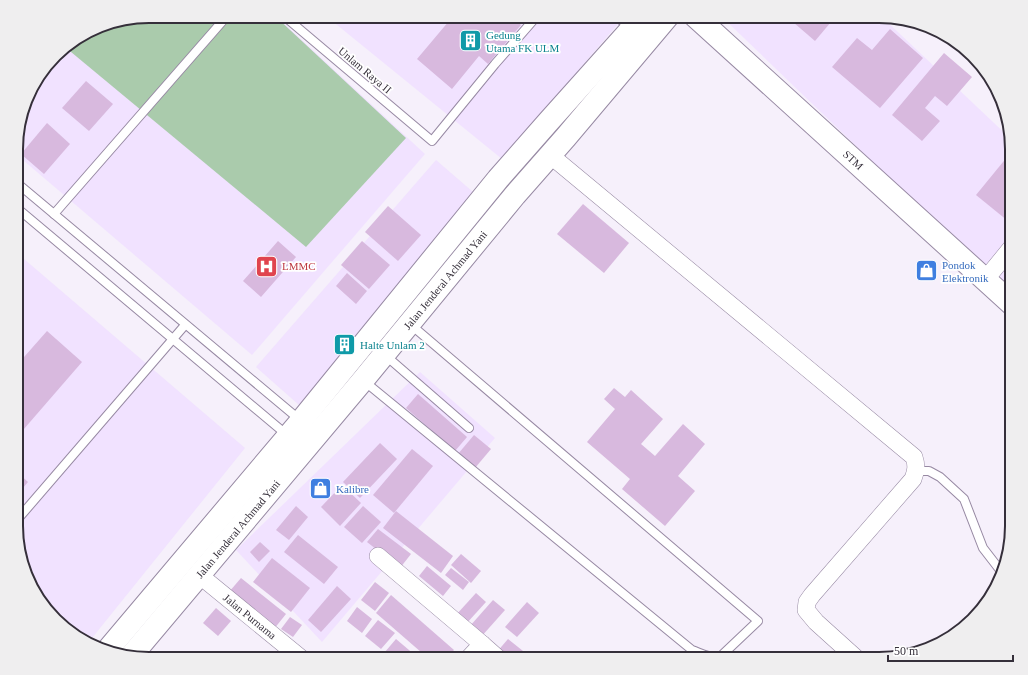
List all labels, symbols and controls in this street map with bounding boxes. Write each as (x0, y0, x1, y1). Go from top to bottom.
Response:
building icon: Gedung Utama FK ULM (457, 28, 483, 54)
place label: Gedung Utama FK ULM (486, 29, 560, 54)
street label: Unlam Raya II (336, 44, 394, 96)
street label: STM (841, 148, 866, 172)
street label: Jalan Jenderal Achmad Yani (401, 228, 489, 332)
hospital icon: LMMC (253, 253, 279, 279)
shop icon: Pondok Elektronik (914, 258, 940, 284)
place label: Pondok Elektronik (942, 259, 989, 284)
place label: LMMC (282, 260, 316, 272)
building icon: Halte Unlam 2 (332, 332, 358, 358)
place label: Halte Unlam 2 (360, 339, 425, 351)
shop icon: Kalibre (307, 476, 333, 502)
street label: Jalan Jenderal Achmad Yani (193, 478, 282, 580)
place label: Kalibre (336, 483, 369, 495)
street label: Jalan Purnama (221, 591, 279, 642)
scale bar (888, 637, 1013, 663)
text: 50 m (894, 644, 919, 658)

